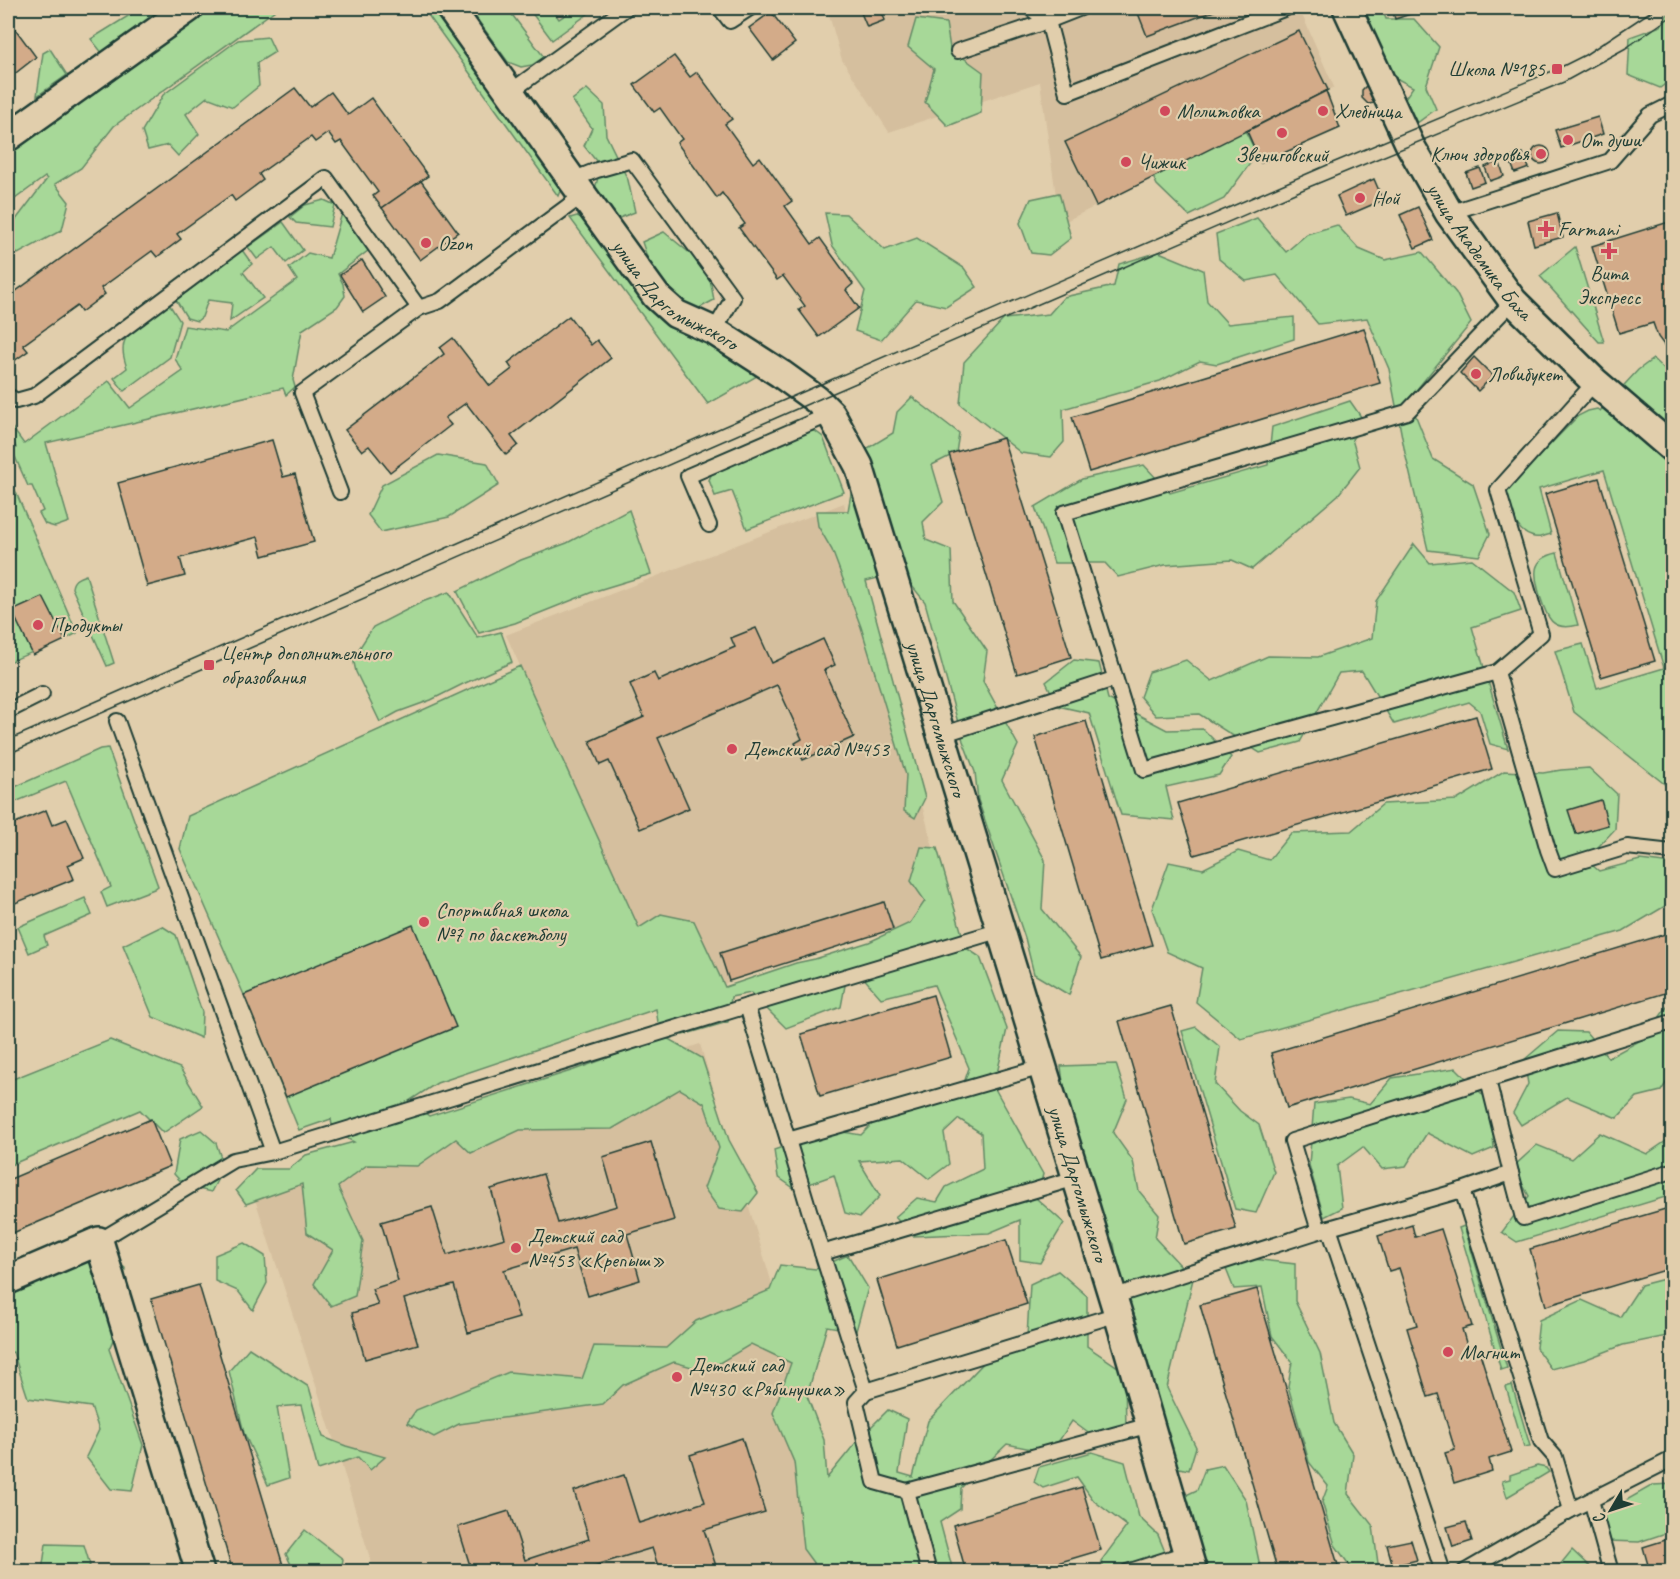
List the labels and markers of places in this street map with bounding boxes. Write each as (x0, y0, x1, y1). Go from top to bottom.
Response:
place label: Школа №185 (1448, 56, 1547, 82)
marker: Школа №185 (1550, 62, 1564, 76)
place label: Молитовка (1177, 98, 1261, 124)
place label: Хлебница (1335, 98, 1404, 124)
marker: Молитовка (1158, 104, 1172, 118)
marker: Хлебница (1316, 104, 1330, 118)
marker: Звениговский (1275, 126, 1289, 140)
place label: От души (1580, 127, 1643, 153)
marker: От души (1561, 133, 1575, 147)
place label: Ключ здоровья (1430, 141, 1530, 167)
place label: Звениговский (1236, 142, 1330, 168)
marker: Ключ здоровья (1534, 147, 1548, 161)
place label: Чижик (1138, 149, 1187, 175)
marker: Чижик (1119, 155, 1133, 169)
place label: Ной (1372, 185, 1401, 211)
marker: Ной (1353, 191, 1367, 205)
place label: Farmani (1558, 216, 1621, 242)
marker: Farmani (1539, 222, 1553, 236)
place label: Ozon (438, 230, 473, 256)
marker: Ozon (419, 236, 433, 250)
marker: Вита Экспресс (1602, 244, 1616, 258)
place label: Вита Экспресс (1577, 260, 1642, 310)
place label: Ловибукет (1488, 361, 1563, 387)
marker: Ловибукет (1469, 367, 1483, 381)
place label: Продукты (50, 612, 123, 638)
marker: Продукты (31, 618, 45, 632)
place label: Центр дополнительного образования (221, 640, 393, 690)
marker: Центр дополнительного образования (202, 658, 216, 672)
place label: Детский сад №453 (744, 736, 890, 762)
marker: Детский сад №453 (725, 742, 739, 756)
place label: Спортивная школа №7 по баскетболу (436, 897, 570, 947)
marker: Спортивная школа №7 по баскетболу (417, 915, 431, 929)
place label: Детский сад №453 «Крепыш» (528, 1223, 665, 1273)
marker: Детский сад №453 «Крепыш» (509, 1241, 523, 1255)
place label: Магнит (1460, 1339, 1521, 1365)
marker: Магнит (1441, 1345, 1455, 1359)
place label: Детский сад №430 «Рябинушка» (689, 1352, 846, 1402)
marker: Детский сад №430 «Рябинушка» (670, 1370, 684, 1384)

